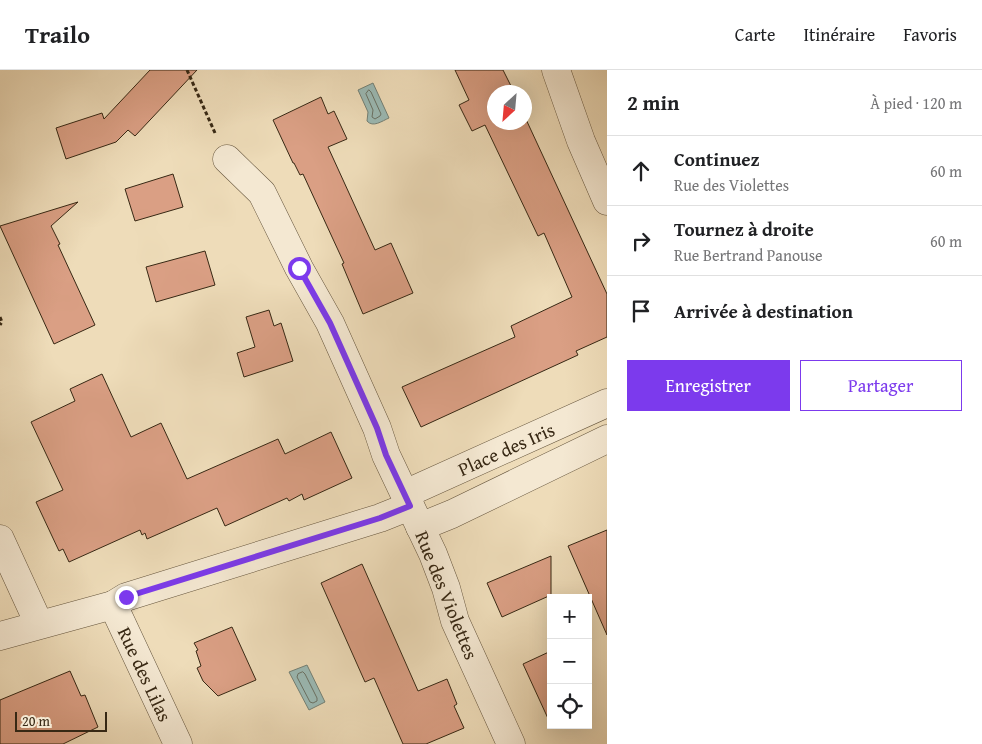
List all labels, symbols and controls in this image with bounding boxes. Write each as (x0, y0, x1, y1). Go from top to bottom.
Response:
text: Trailo (25, 17, 90, 52)
text: Carte (735, 21, 775, 48)
text: Itinéraire (803, 21, 875, 48)
text: Favoris (903, 21, 957, 48)
north arrow (487, 85, 532, 130)
text: 2 min (627, 87, 679, 118)
text: À pied · 120 m (870, 91, 962, 115)
text: Continuez (674, 145, 760, 173)
icon: ahead (627, 157, 655, 185)
text: 60 m (930, 159, 962, 183)
text: Rue des Violettes (674, 173, 789, 197)
text: Tournez à droite (674, 215, 814, 243)
icon: right (627, 227, 655, 255)
text: 60 m (930, 229, 962, 253)
text: Rue Bertrand Panouse (674, 243, 823, 267)
route start (288, 257, 311, 280)
icon: arrive (627, 297, 655, 325)
text: Arrivée à destination (674, 297, 853, 325)
button: Enregistrer (627, 360, 790, 411)
button: Partager (800, 360, 962, 411)
street label: Place des Iris (453, 415, 559, 483)
street label: Rue des Violettes (408, 526, 486, 664)
route end (115, 586, 138, 609)
map controls (547, 594, 592, 729)
button: + (547, 594, 592, 639)
street label: Rue des Lilas (111, 622, 179, 726)
button: − (547, 639, 592, 684)
button: locate (547, 684, 592, 729)
scale bar (15, 709, 108, 732)
text: 20 m (22, 711, 50, 731)

